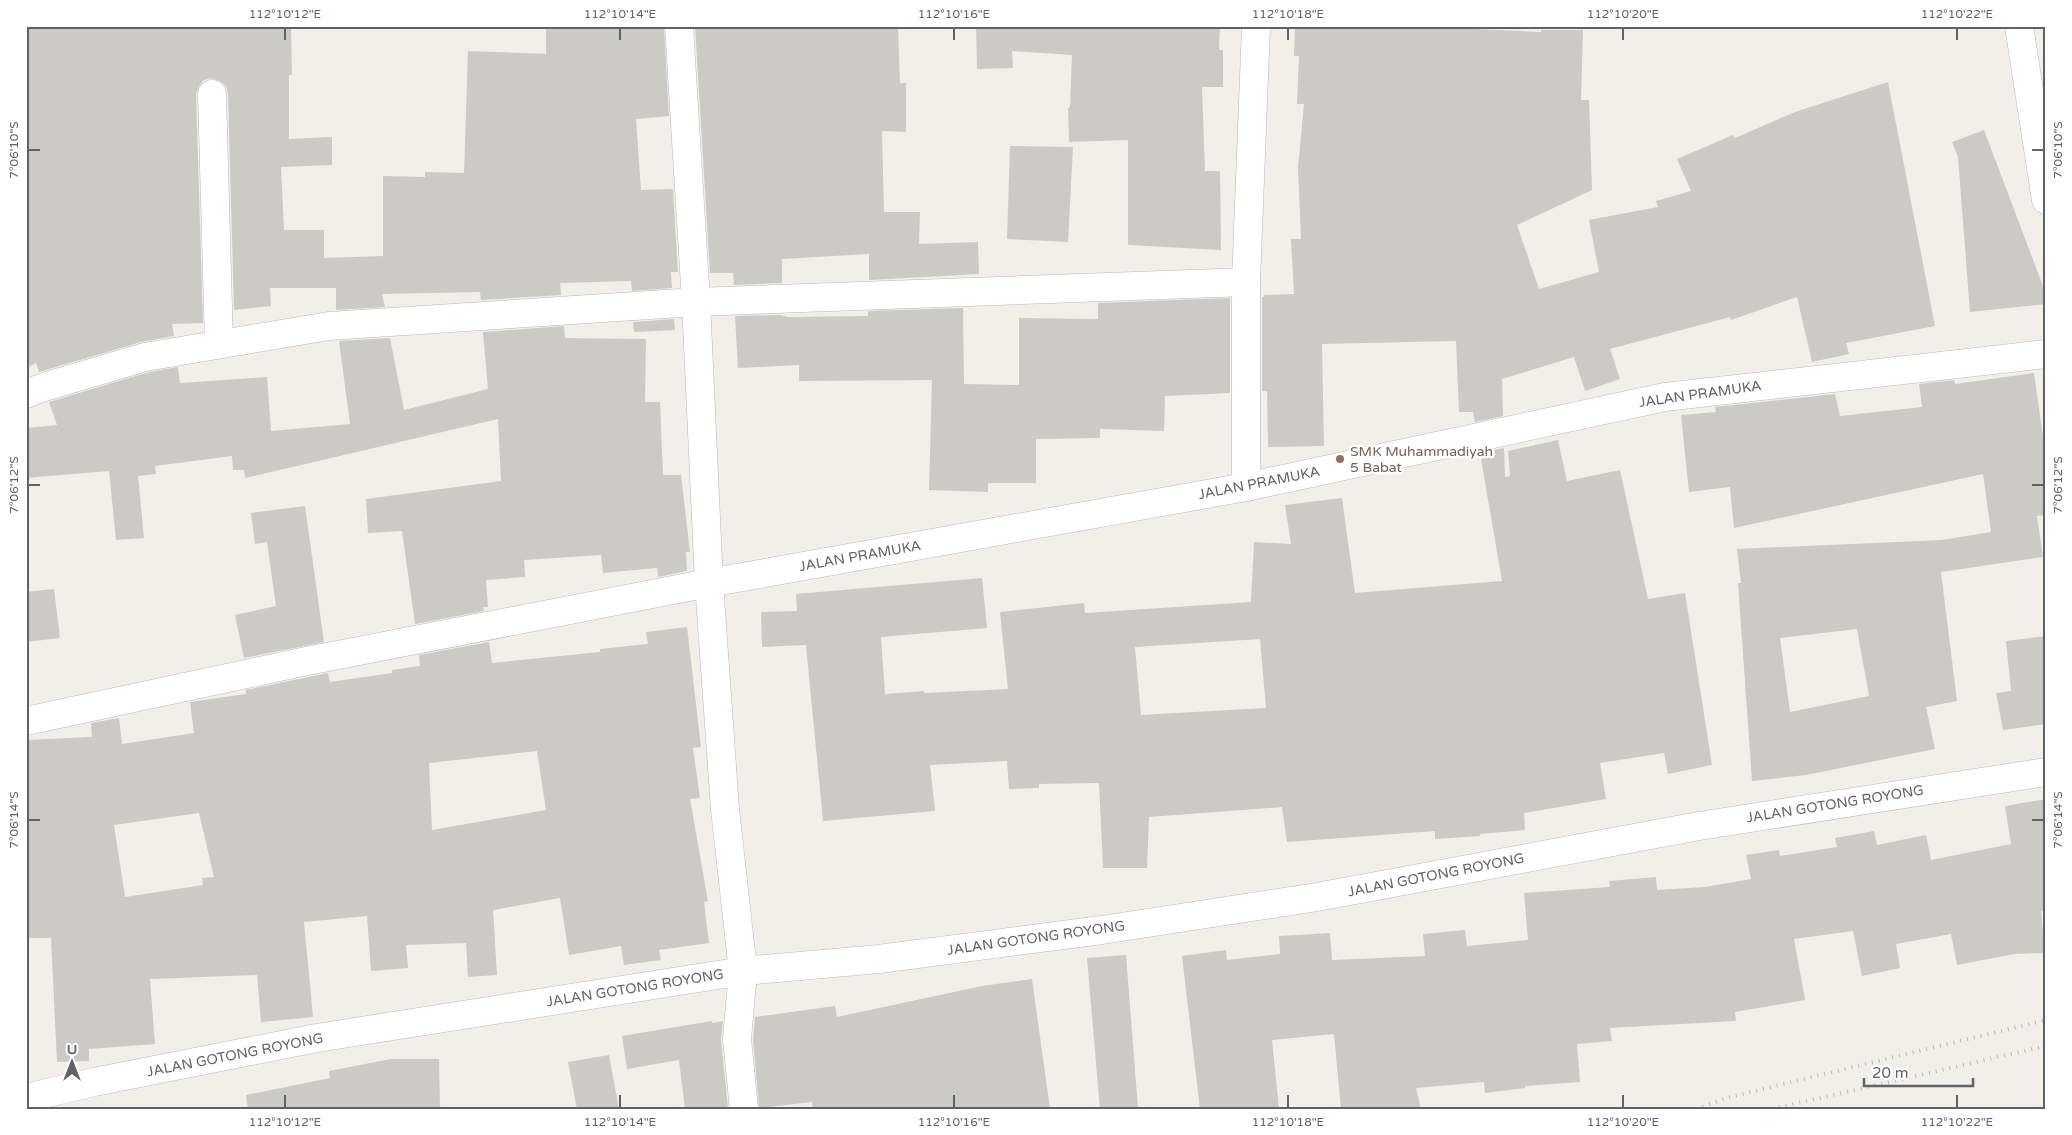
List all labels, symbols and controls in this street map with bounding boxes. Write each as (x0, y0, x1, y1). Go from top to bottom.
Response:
text: 112°10'12"E (249, 7, 322, 21)
text: 112°10'14"E (584, 7, 657, 21)
text: 112°10'16"E (918, 7, 991, 21)
text: 112°10'18"E (1252, 7, 1325, 21)
text: 112°10'20"E (1587, 7, 1660, 21)
text: 112°10'22"E (1921, 7, 1994, 21)
text: 7°06'10"S (7, 121, 21, 179)
text: 7°06'10"S (2051, 121, 2065, 179)
street label: JALAN PRAMUKA (1638, 377, 1762, 411)
place label: SMK Muhammadiyah 5 Babat (1350, 443, 1493, 476)
marker: SMK Muhammadiyah 5 Babat (1334, 453, 1346, 465)
text: 7°06'12"S (7, 456, 21, 514)
text: 7°06'12"S (2051, 456, 2065, 514)
street label: JALAN PRAMUKA (1197, 463, 1321, 503)
street label: JALAN PRAMUKA (798, 537, 922, 575)
street label: JALAN GOTONG ROYONG (1745, 782, 1925, 826)
text: 7°06'14"S (7, 791, 21, 849)
text: 7°06'14"S (2051, 791, 2065, 849)
street label: JALAN GOTONG ROYONG (1346, 850, 1526, 900)
street label: JALAN GOTONG ROYONG (946, 917, 1126, 959)
street label: JALAN GOTONG ROYONG (545, 966, 725, 1010)
street label: JALAN GOTONG ROYONG (145, 1030, 325, 1080)
north arrow (48, 1038, 98, 1088)
text: U (67, 1041, 77, 1058)
scale bar (1864, 1055, 1973, 1087)
text: 20 m (1872, 1064, 1909, 1082)
text: 112°10'12"E (249, 1115, 322, 1129)
text: 112°10'14"E (584, 1115, 657, 1129)
text: 112°10'16"E (918, 1115, 991, 1129)
text: 112°10'18"E (1252, 1115, 1325, 1129)
text: 112°10'20"E (1587, 1115, 1660, 1129)
text: 112°10'22"E (1921, 1115, 1994, 1129)

